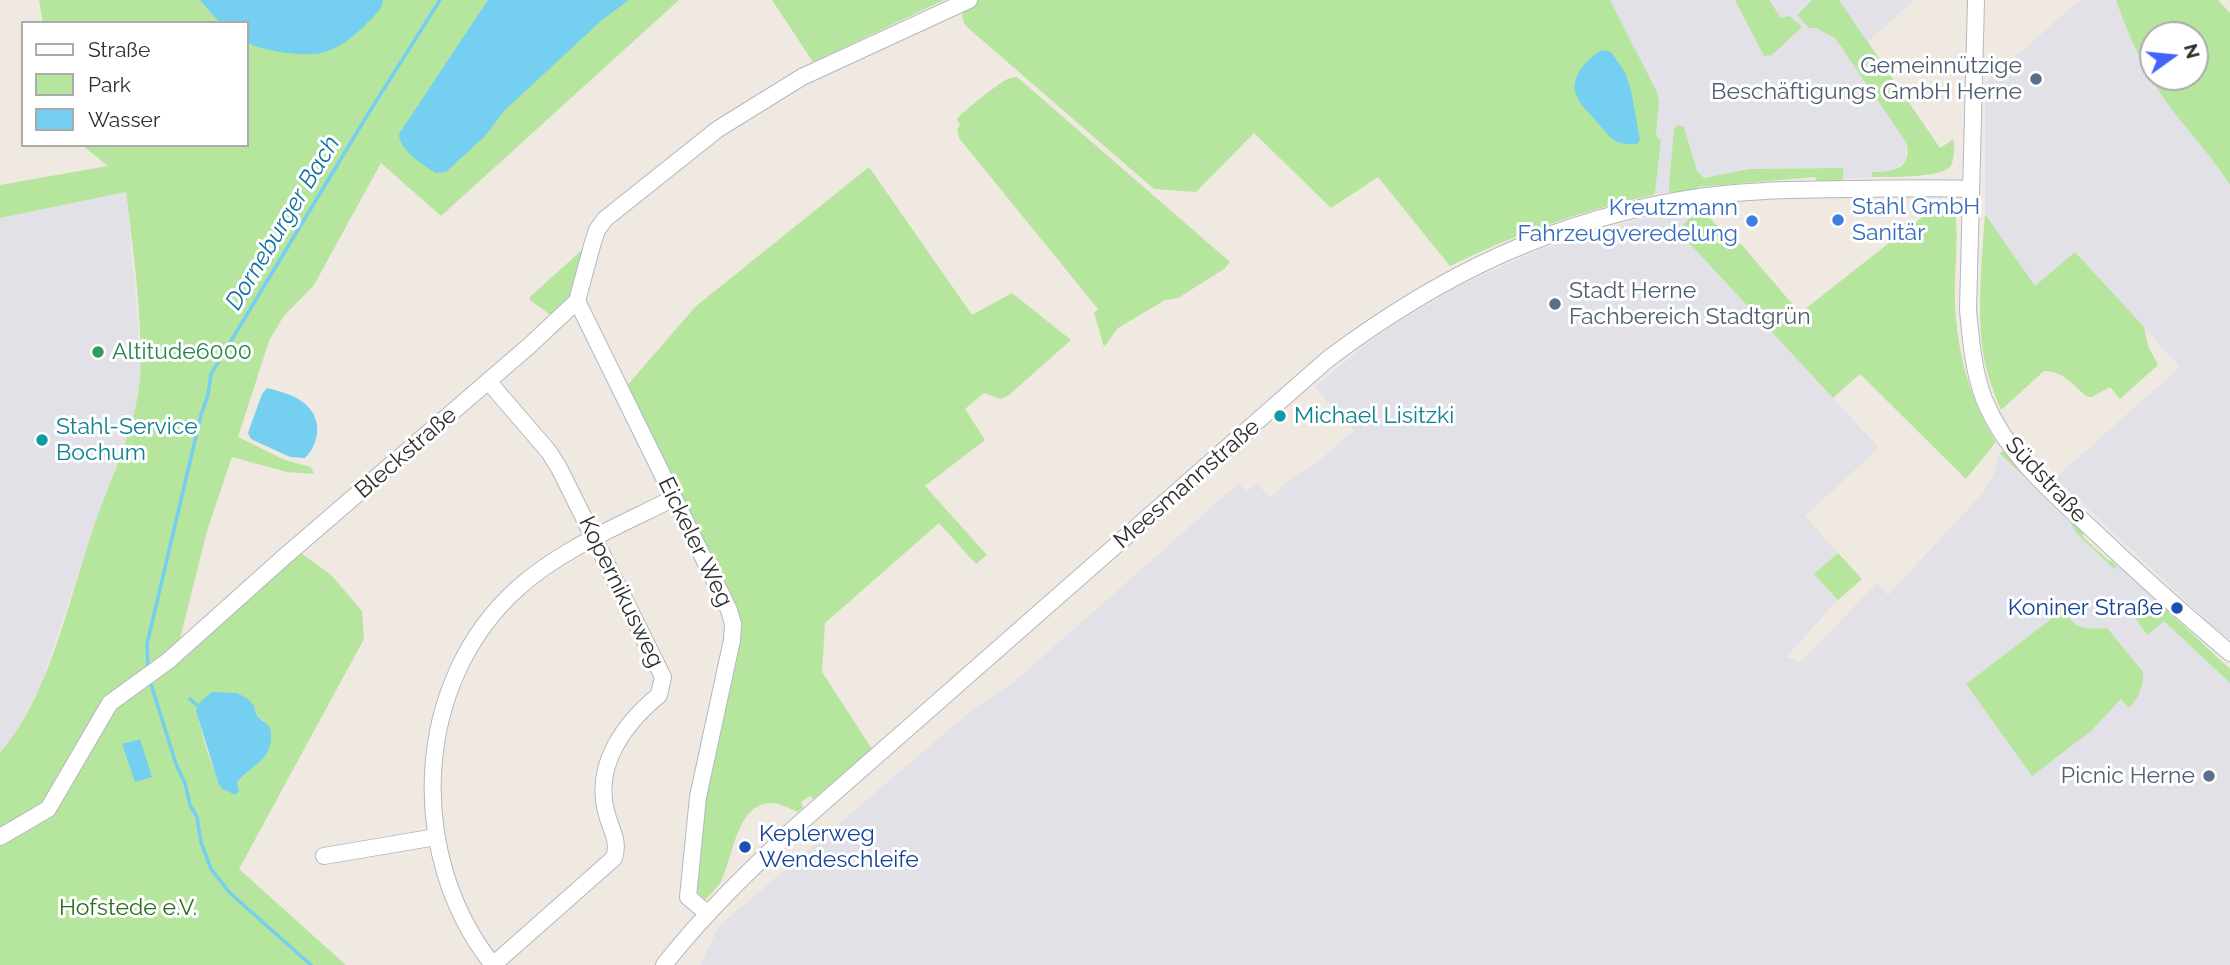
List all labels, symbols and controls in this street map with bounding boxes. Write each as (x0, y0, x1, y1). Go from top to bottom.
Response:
legend (21, 21, 248, 147)
north arrow (2139, 21, 2209, 91)
text: Straße (88, 37, 150, 62)
text: N (2180, 41, 2205, 61)
place label: Gemeinnützige Beschäftigungs GmbH Herne (1711, 52, 2022, 106)
marker: Gemeinnützige Beschäftigungs GmbH Herne (2028, 71, 2044, 87)
text: Park (88, 72, 131, 97)
text: Wasser (88, 107, 160, 132)
water label: Dorneburger Bach (220, 131, 346, 315)
place label: Stahl GmbH Sanitär (1852, 193, 1980, 247)
place label: Kreutzmann Fahrzeugveredelung (1518, 194, 1738, 248)
marker: Stahl GmbH Sanitär (1830, 212, 1846, 228)
marker: Kreutzmann Fahrzeugveredelung (1744, 213, 1760, 229)
place label: Stadt Herne Fachbereich Stadtgrün (1569, 277, 1811, 331)
marker: Stadt Herne Fachbereich Stadtgrün (1547, 296, 1563, 312)
place label: Altitude6000 (112, 338, 252, 366)
marker: Altitude6000 (90, 344, 106, 360)
street label: Bleckstraße (350, 401, 462, 505)
place label: Michael Lisitzki (1294, 402, 1454, 430)
marker: Michael Lisitzki (1272, 408, 1288, 424)
place label: Stahl-Service Bochum (56, 413, 198, 467)
street label: Meesmannstraße (1108, 413, 1266, 555)
street label: Südstraße (1999, 431, 2093, 529)
marker: Stahl-Service Bochum (34, 432, 50, 448)
street label: Eickeler Weg (652, 473, 738, 611)
street label: Kopernikusweg (573, 512, 669, 672)
place label: Koniner Straße (2008, 594, 2163, 622)
marker: Koniner Straße (2169, 600, 2185, 616)
place label: Picnic Herne (2061, 762, 2195, 790)
marker: Picnic Herne (2201, 768, 2217, 784)
place label: Keplerweg Wendeschleife (759, 820, 919, 874)
marker: Keplerweg Wendeschleife (737, 839, 753, 855)
park label: Hofstede e.V. (59, 894, 197, 922)

